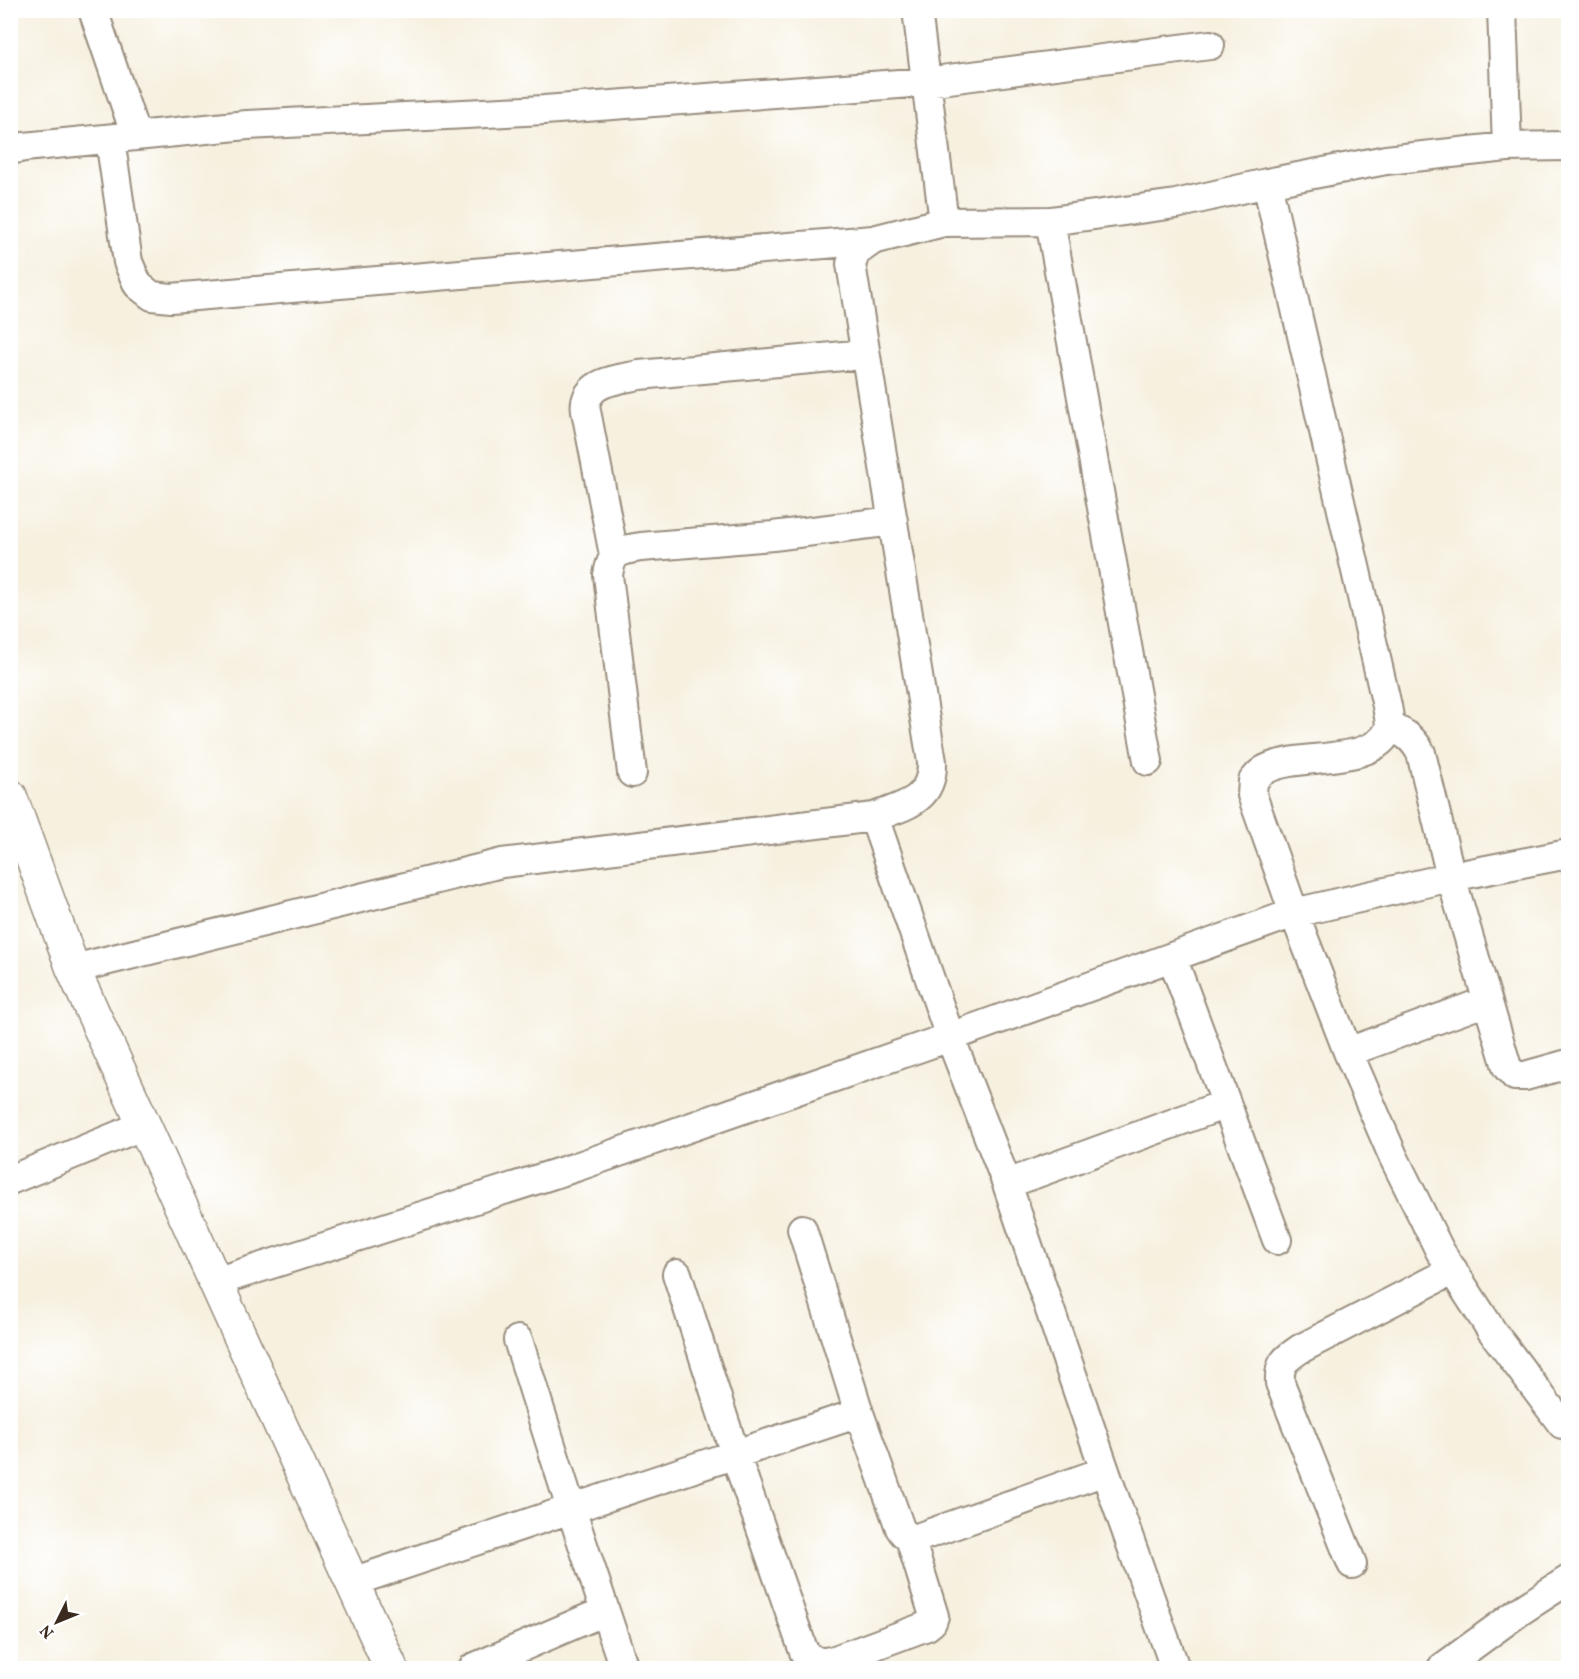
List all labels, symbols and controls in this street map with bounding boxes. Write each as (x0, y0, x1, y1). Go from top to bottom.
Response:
north arrow (27, 1592, 87, 1652)
text: N (35, 1619, 60, 1643)

